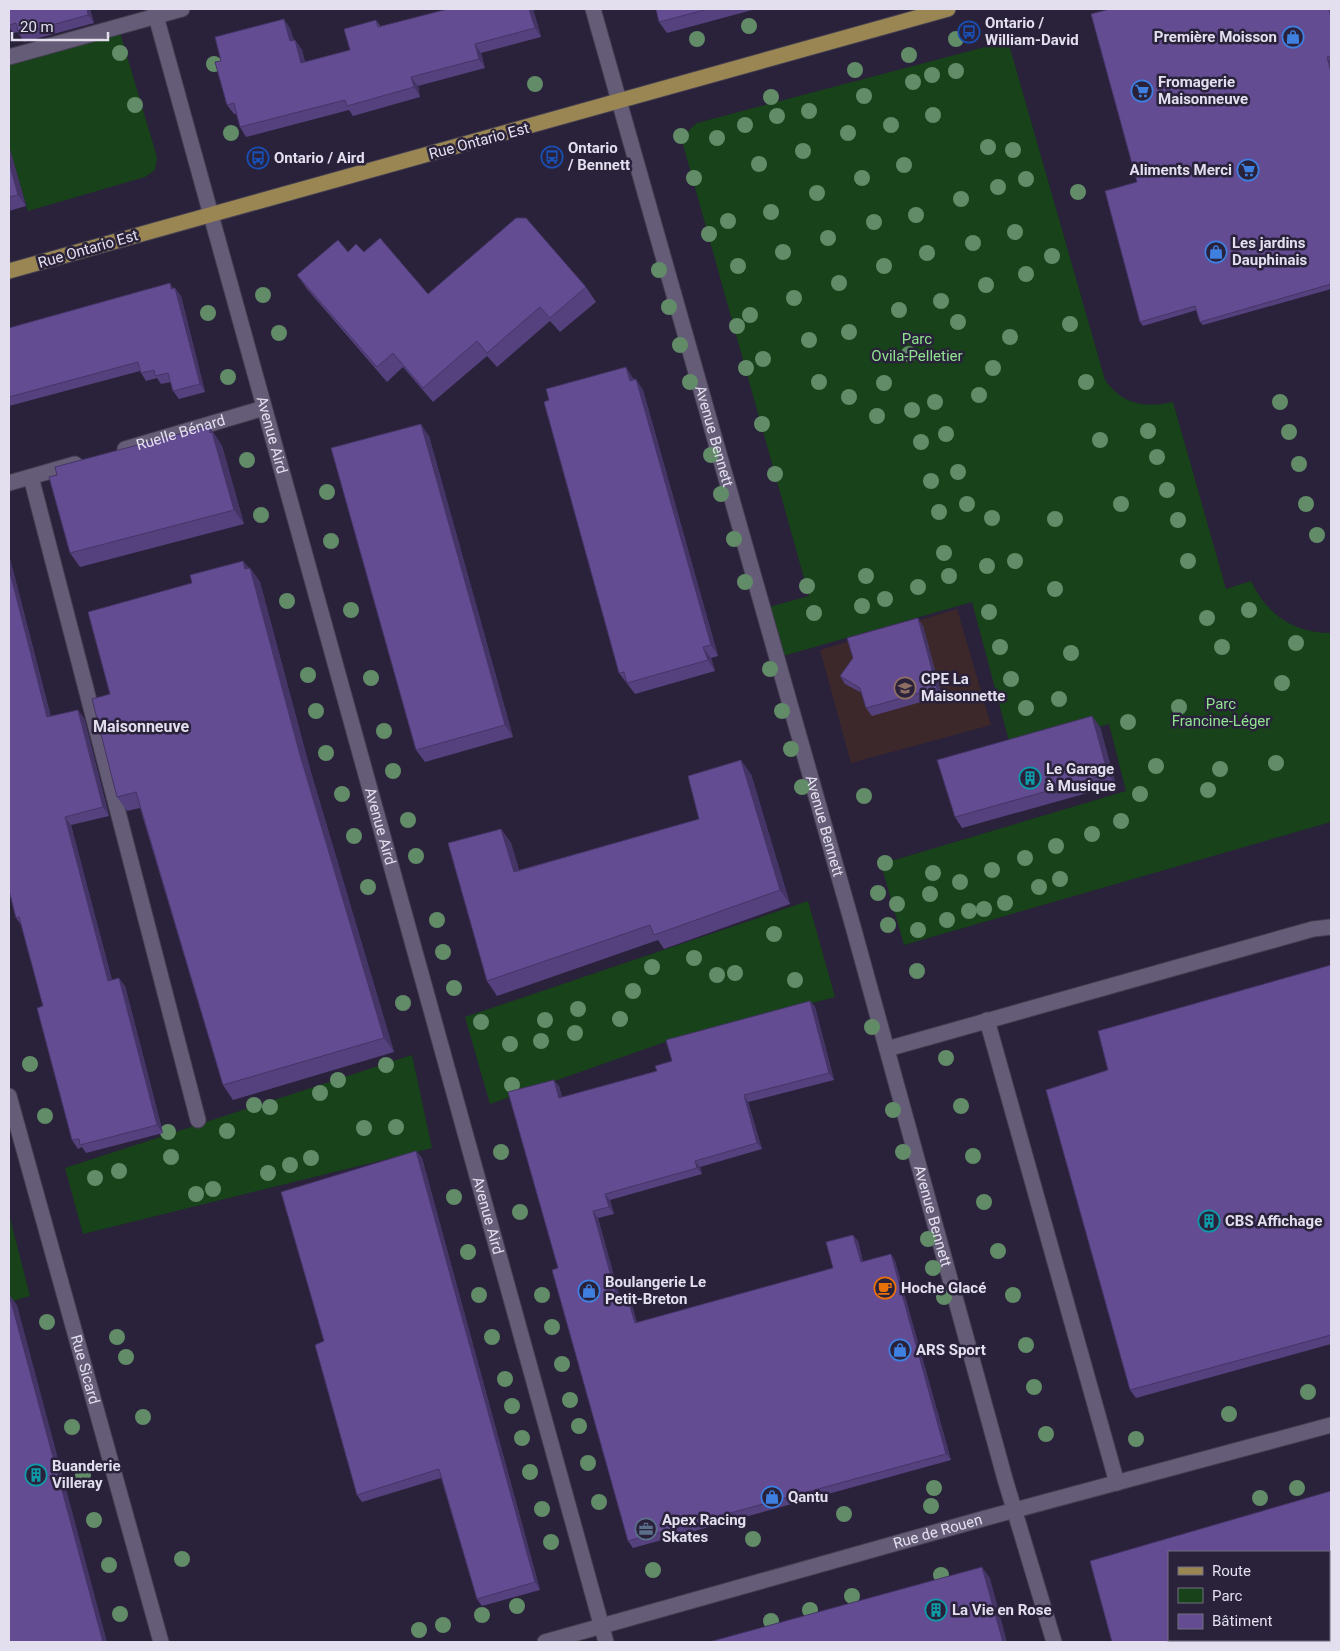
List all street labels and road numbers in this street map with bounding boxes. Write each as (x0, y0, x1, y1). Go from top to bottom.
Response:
street label: Rue Ontario Est (427, 119, 531, 163)
street label: Rue Ontario Est (36, 226, 140, 272)
street label: Avenue Bennett (691, 383, 737, 489)
street label: Avenue Aird (253, 394, 291, 476)
street label: Ruelle Bénard (134, 411, 227, 454)
street label: Avenue Bennett (802, 773, 847, 879)
street label: Avenue Aird (361, 785, 400, 867)
street label: Avenue Bennett (910, 1163, 955, 1269)
street label: Avenue Aird (469, 1175, 507, 1256)
street label: Rue Sicard (67, 1333, 103, 1406)
street label: Rue de Rouen (891, 1510, 984, 1553)

